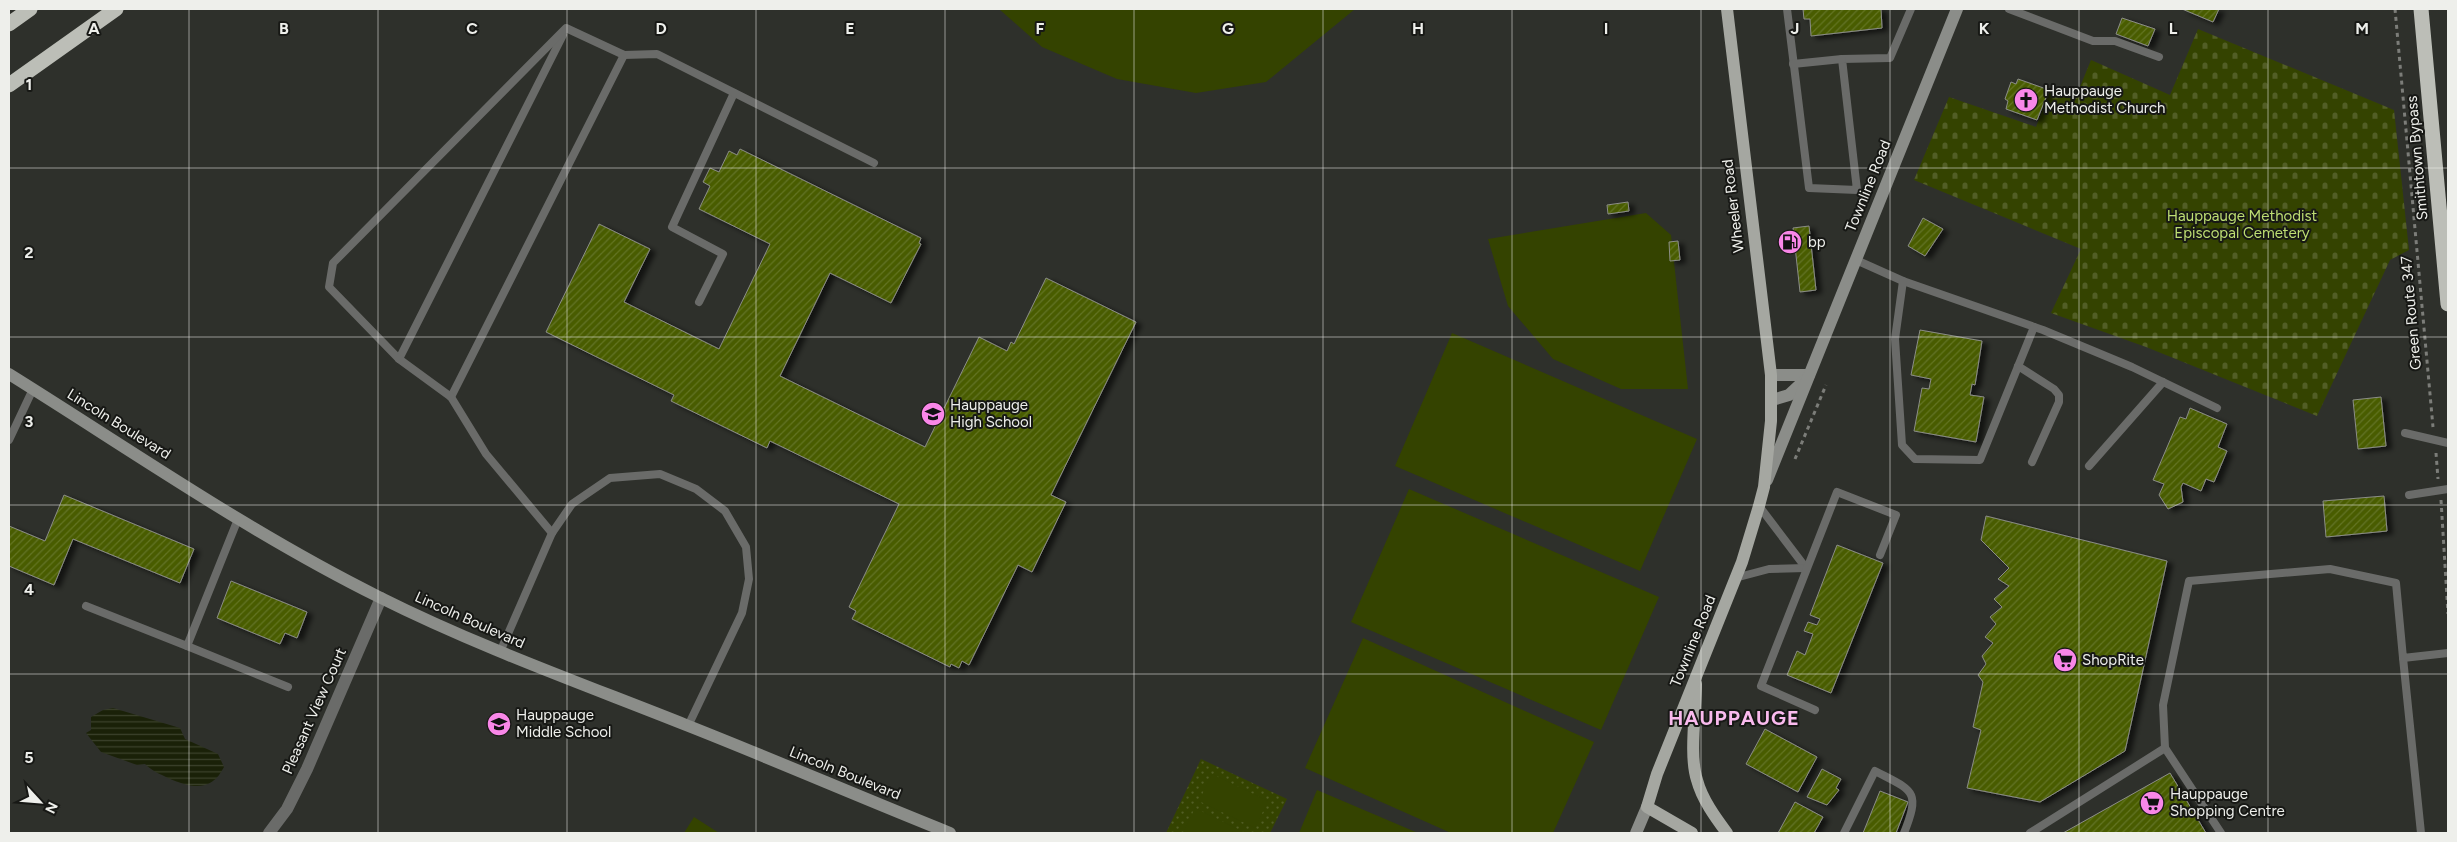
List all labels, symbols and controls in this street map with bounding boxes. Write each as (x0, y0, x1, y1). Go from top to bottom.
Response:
text: A (88, 19, 100, 38)
text: B (279, 19, 289, 38)
text: C (466, 19, 478, 38)
text: D (655, 19, 667, 38)
text: E (845, 19, 855, 38)
text: F (1036, 19, 1045, 38)
text: G (1222, 19, 1234, 38)
text: H (1412, 19, 1424, 38)
text: I (1604, 19, 1608, 38)
text: J (1791, 19, 1799, 38)
text: K (1979, 19, 1990, 38)
text: L (2169, 19, 2178, 38)
text: M (2355, 19, 2369, 38)
text: 1 (26, 75, 32, 94)
place label: Hauppauge Methodist Church (2044, 82, 2165, 117)
church icon: Hauppauge Methodist Church (2013, 87, 2039, 113)
street label: Smithtown Bypass (2403, 95, 2431, 221)
street label: Townline Road (1841, 137, 1895, 235)
street label: Wheeler Road (1718, 158, 1748, 254)
park label: Hauppauge Methodist Episcopal Cemetery (2167, 207, 2317, 242)
fuel station icon: bp (1777, 229, 1803, 255)
place label: bp (1808, 233, 1826, 251)
text: 2 (24, 243, 34, 262)
street label: Green Route 347 (2397, 255, 2425, 371)
street label: Lincoln Boulevard (64, 385, 174, 463)
place label: Hauppauge High School (950, 396, 1032, 431)
school or university icon: Hauppauge High School (920, 401, 946, 427)
text: 3 (25, 412, 34, 431)
text: 4 (24, 580, 34, 599)
street label: Lincoln Boulevard (412, 588, 528, 652)
street label: Townline Road (1666, 592, 1720, 690)
street label: Pleasant View Court (278, 645, 350, 777)
supermarket icon: ShopRite (2052, 647, 2078, 673)
place label: ShopRite (2082, 651, 2144, 669)
place label: Hauppauge Middle School (516, 706, 611, 741)
district label: HAUPPAUGE (1668, 706, 1800, 730)
school or university icon: Hauppauge Middle School (486, 711, 512, 737)
street label: Lincoln Boulevard (787, 742, 903, 804)
text: 5 (24, 748, 34, 767)
north arrow (15, 777, 65, 827)
place label: Hauppauge Shopping Centre (2170, 785, 2285, 820)
supermarket icon: Hauppauge Shopping Centre (2139, 790, 2165, 816)
text: N (41, 799, 61, 816)

